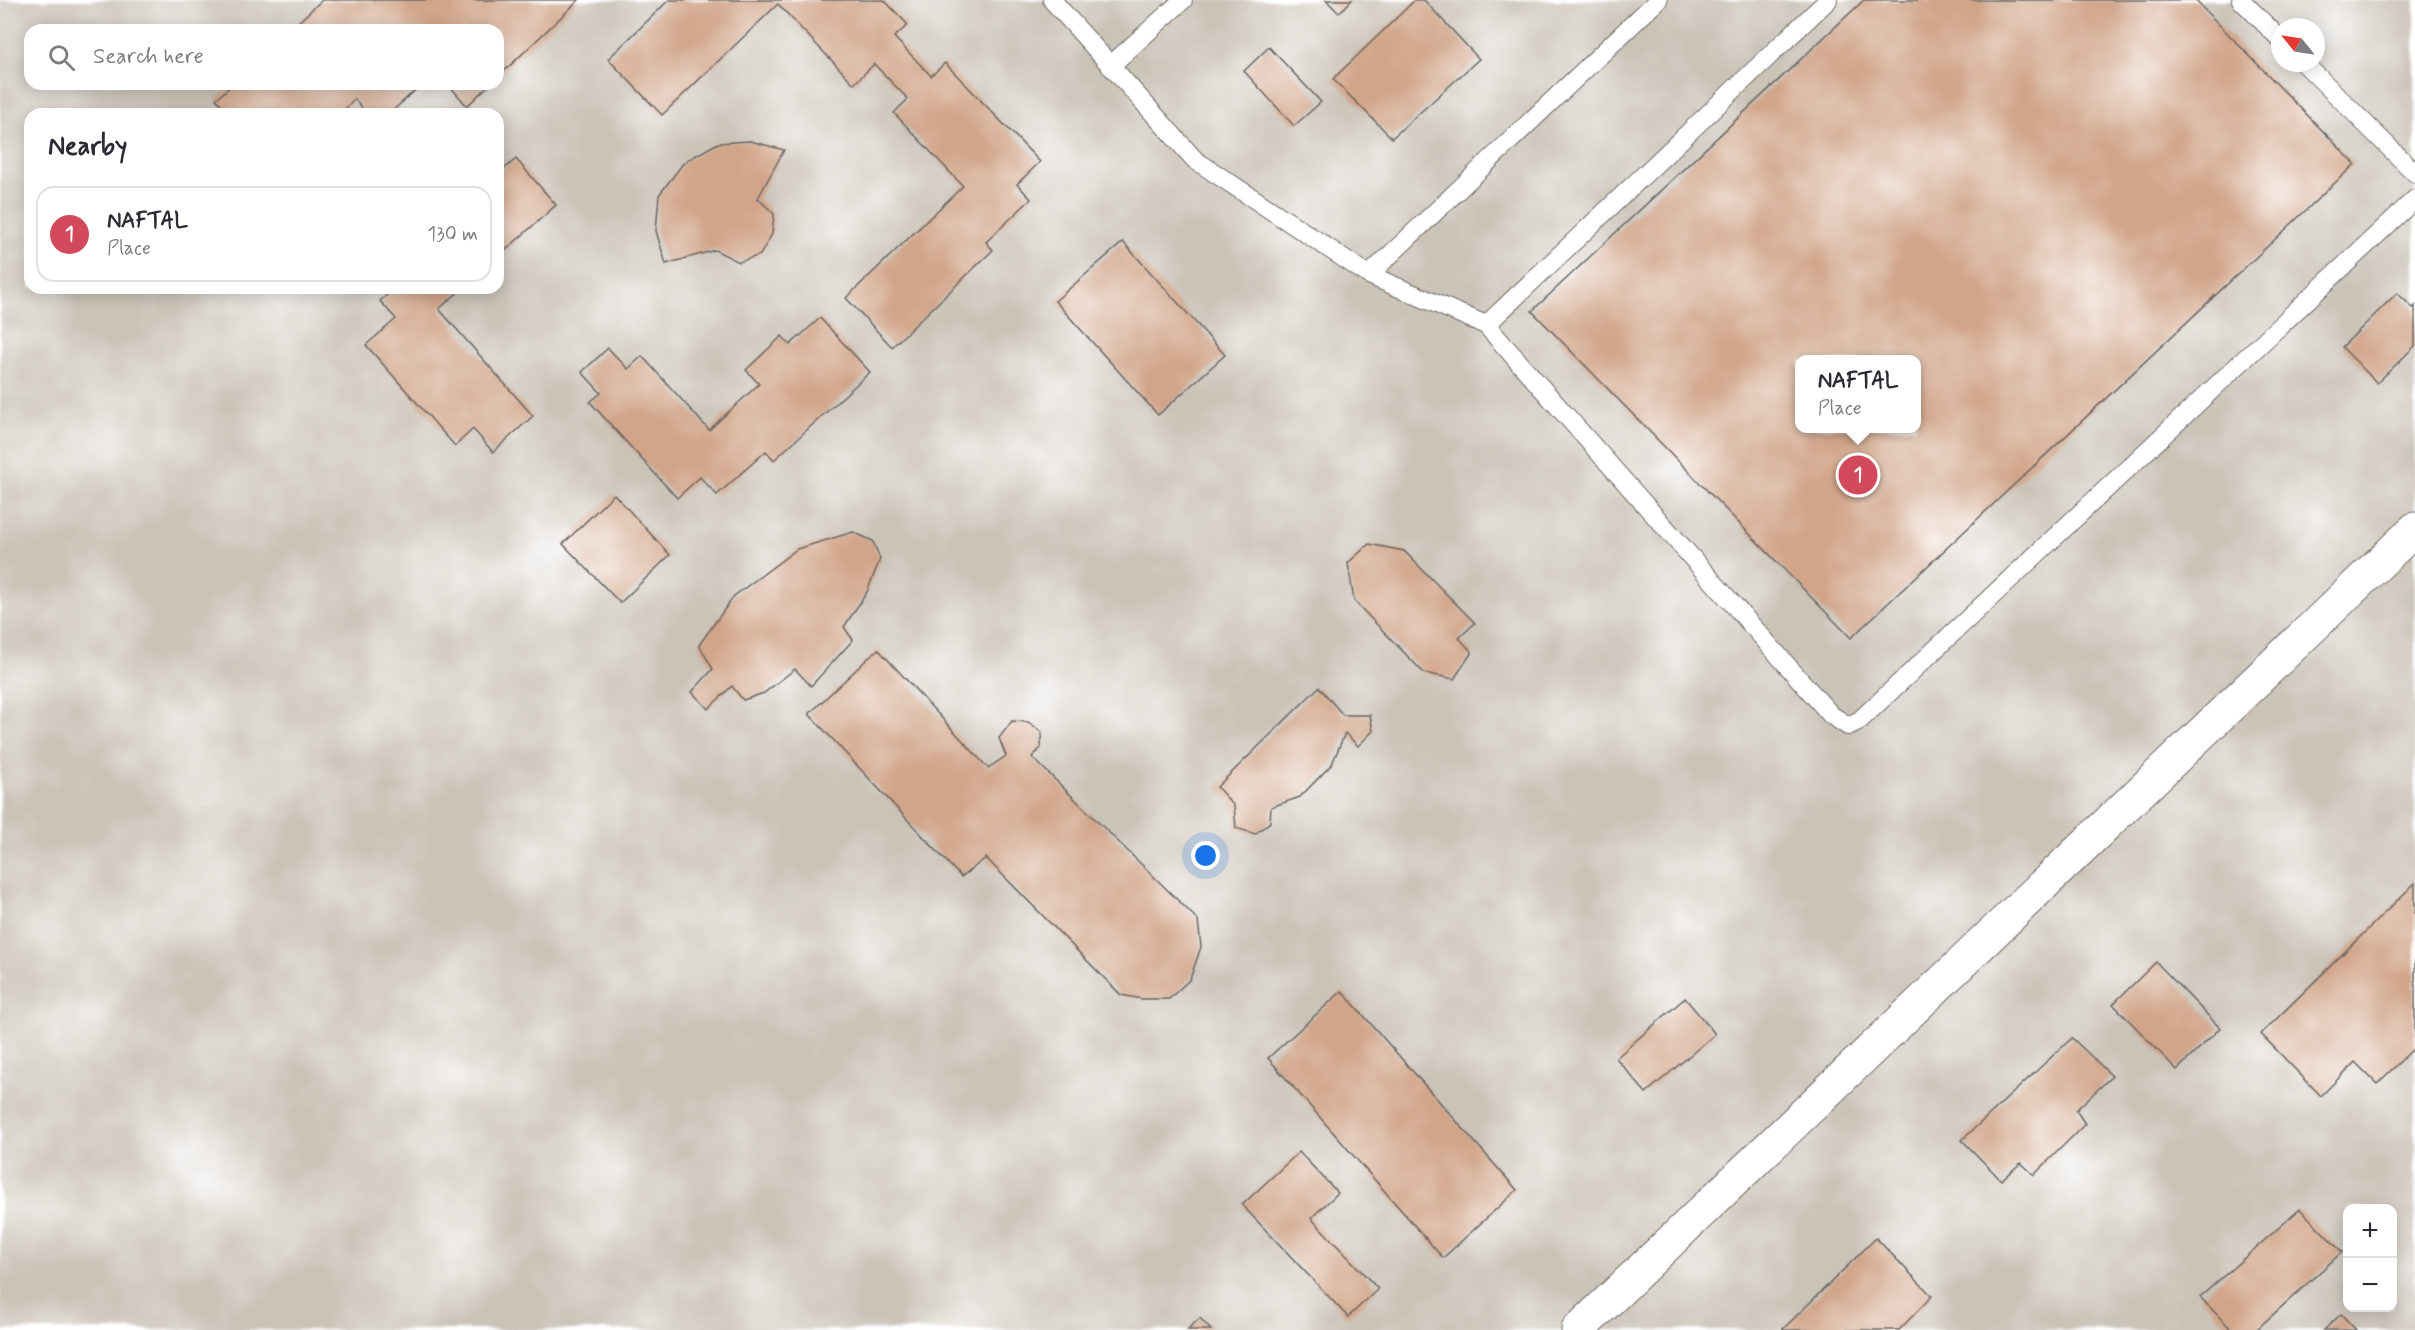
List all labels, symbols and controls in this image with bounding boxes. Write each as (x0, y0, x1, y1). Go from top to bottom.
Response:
north arrow (2271, 18, 2325, 72)
search box (24, 24, 504, 90)
icon: search (45, 41, 78, 74)
text: Search here (93, 43, 204, 71)
text: Nearby (48, 130, 127, 164)
text: NAFTAL (107, 207, 188, 235)
text: 1 (65, 221, 74, 248)
text: 130 m (427, 221, 478, 248)
text: Place (107, 235, 151, 262)
popup (1795, 355, 1921, 433)
text: NAFTAL (1818, 367, 1898, 395)
text: Place (1818, 395, 1862, 422)
pin: 1 (1838, 452, 1878, 498)
your location (1191, 841, 1220, 870)
map controls (2343, 1204, 2397, 1312)
button: + (2343, 1204, 2397, 1258)
button: − (2343, 1258, 2397, 1312)

